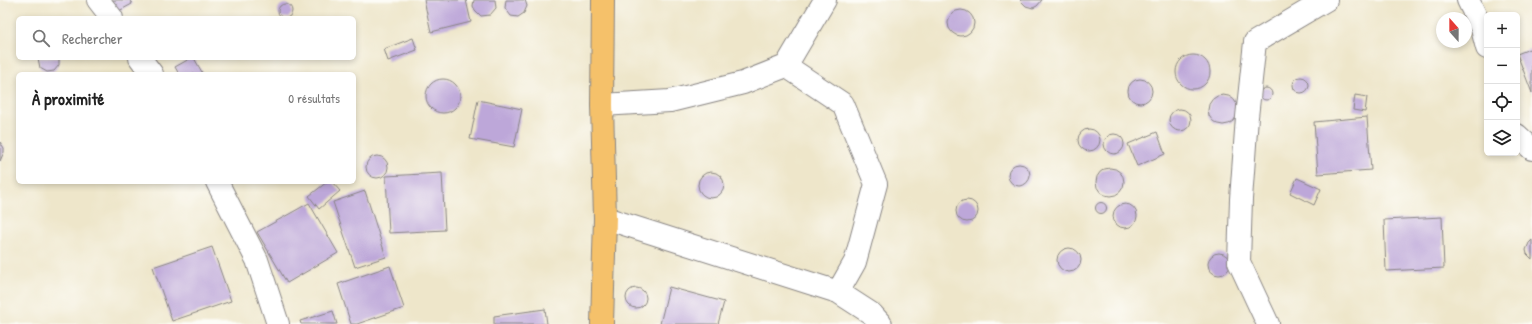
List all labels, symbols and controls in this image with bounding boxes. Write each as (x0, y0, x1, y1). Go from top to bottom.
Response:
north arrow (1436, 12, 1472, 48)
map controls (1484, 12, 1520, 156)
button: + (1484, 12, 1520, 48)
search box (16, 16, 356, 60)
icon: search (30, 27, 52, 49)
text: Rechercher (62, 28, 123, 49)
button: − (1484, 48, 1520, 84)
button: locate (1484, 84, 1520, 120)
text: À proximité (32, 87, 104, 110)
text: 0 résultats (288, 89, 340, 107)
button: layers (1484, 120, 1520, 156)

